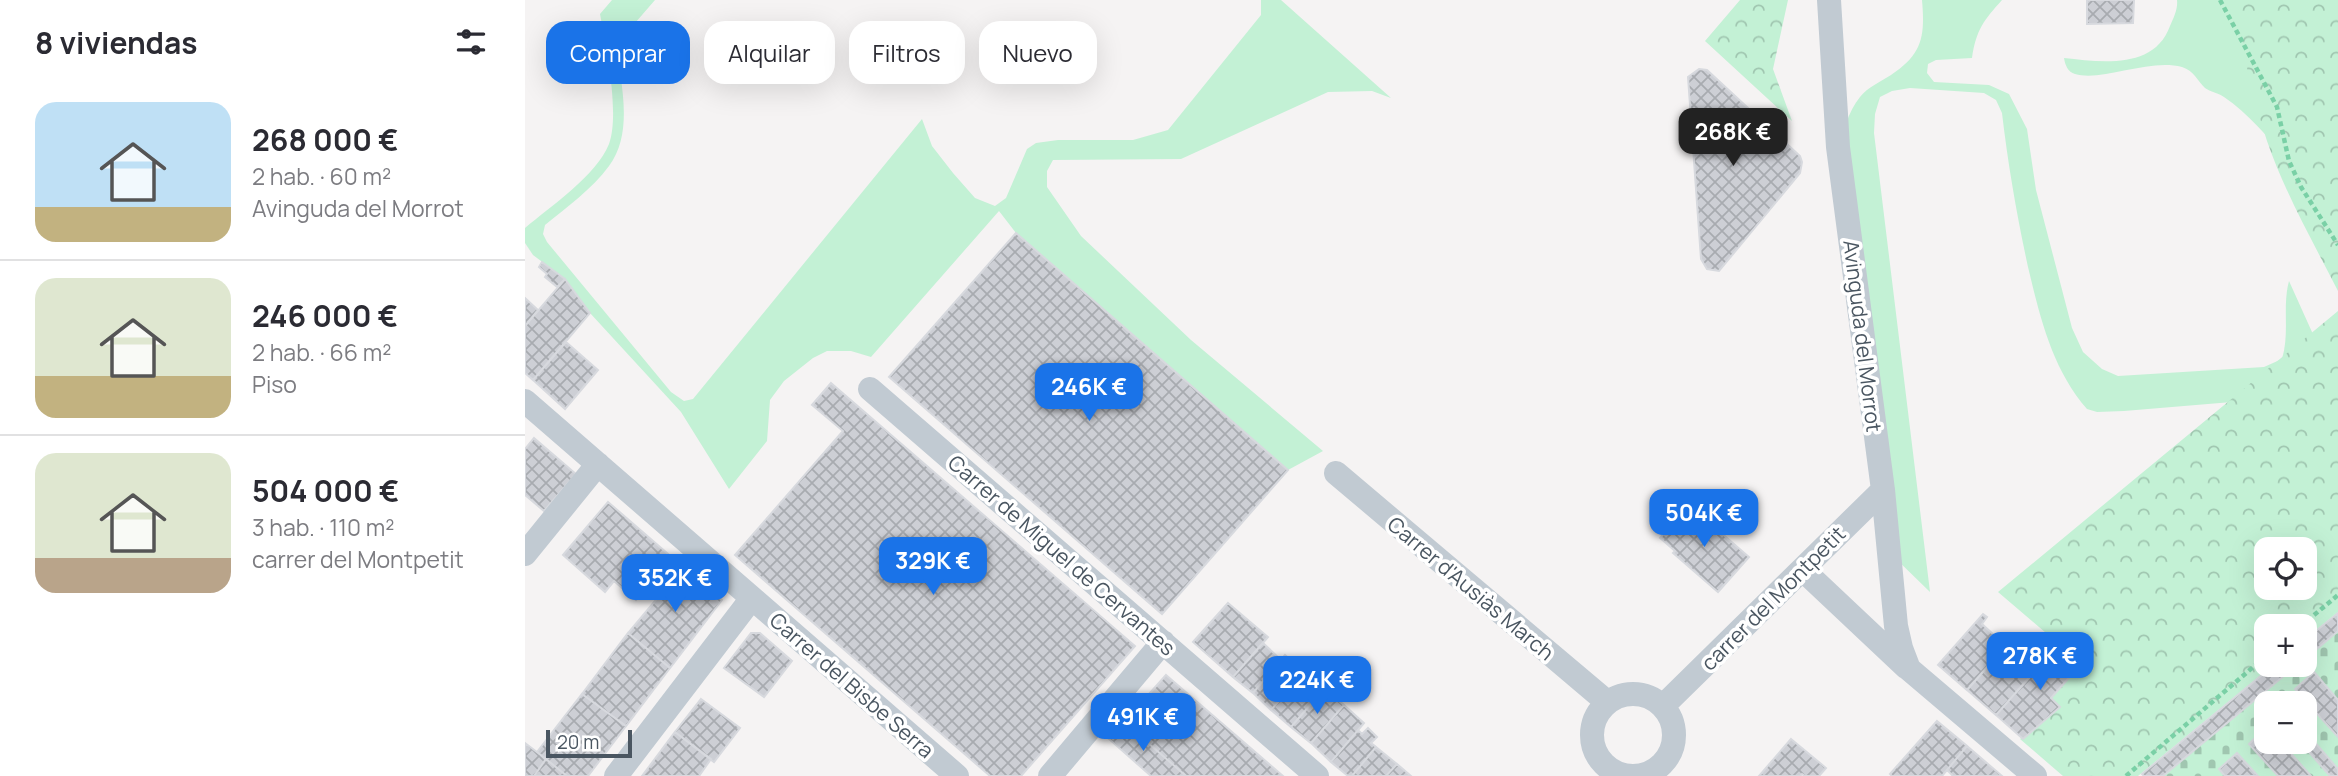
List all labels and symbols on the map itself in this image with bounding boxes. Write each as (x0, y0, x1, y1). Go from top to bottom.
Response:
pin: 268K € (1676, 108, 1790, 168)
street label: Avinguda del Morrot (1837, 238, 1889, 434)
pin: 246K € (1032, 364, 1146, 423)
street label: Carrer de Miguel de Cervantes (942, 448, 1182, 662)
pin: 504K € (1647, 490, 1761, 549)
street label: Carrer d'Ausiàs March (1382, 510, 1560, 666)
street label: carrer del Montpetit (1695, 520, 1851, 676)
pin: 329K € (876, 538, 990, 597)
pin: 352K € (618, 554, 732, 614)
street label: Carrer del Bisbe Serra (764, 606, 940, 764)
pin: 278K € (1983, 632, 2097, 692)
pin: 224K € (1260, 656, 1374, 716)
pin: 491K € (1086, 694, 1200, 753)
scale bar (546, 727, 632, 759)

